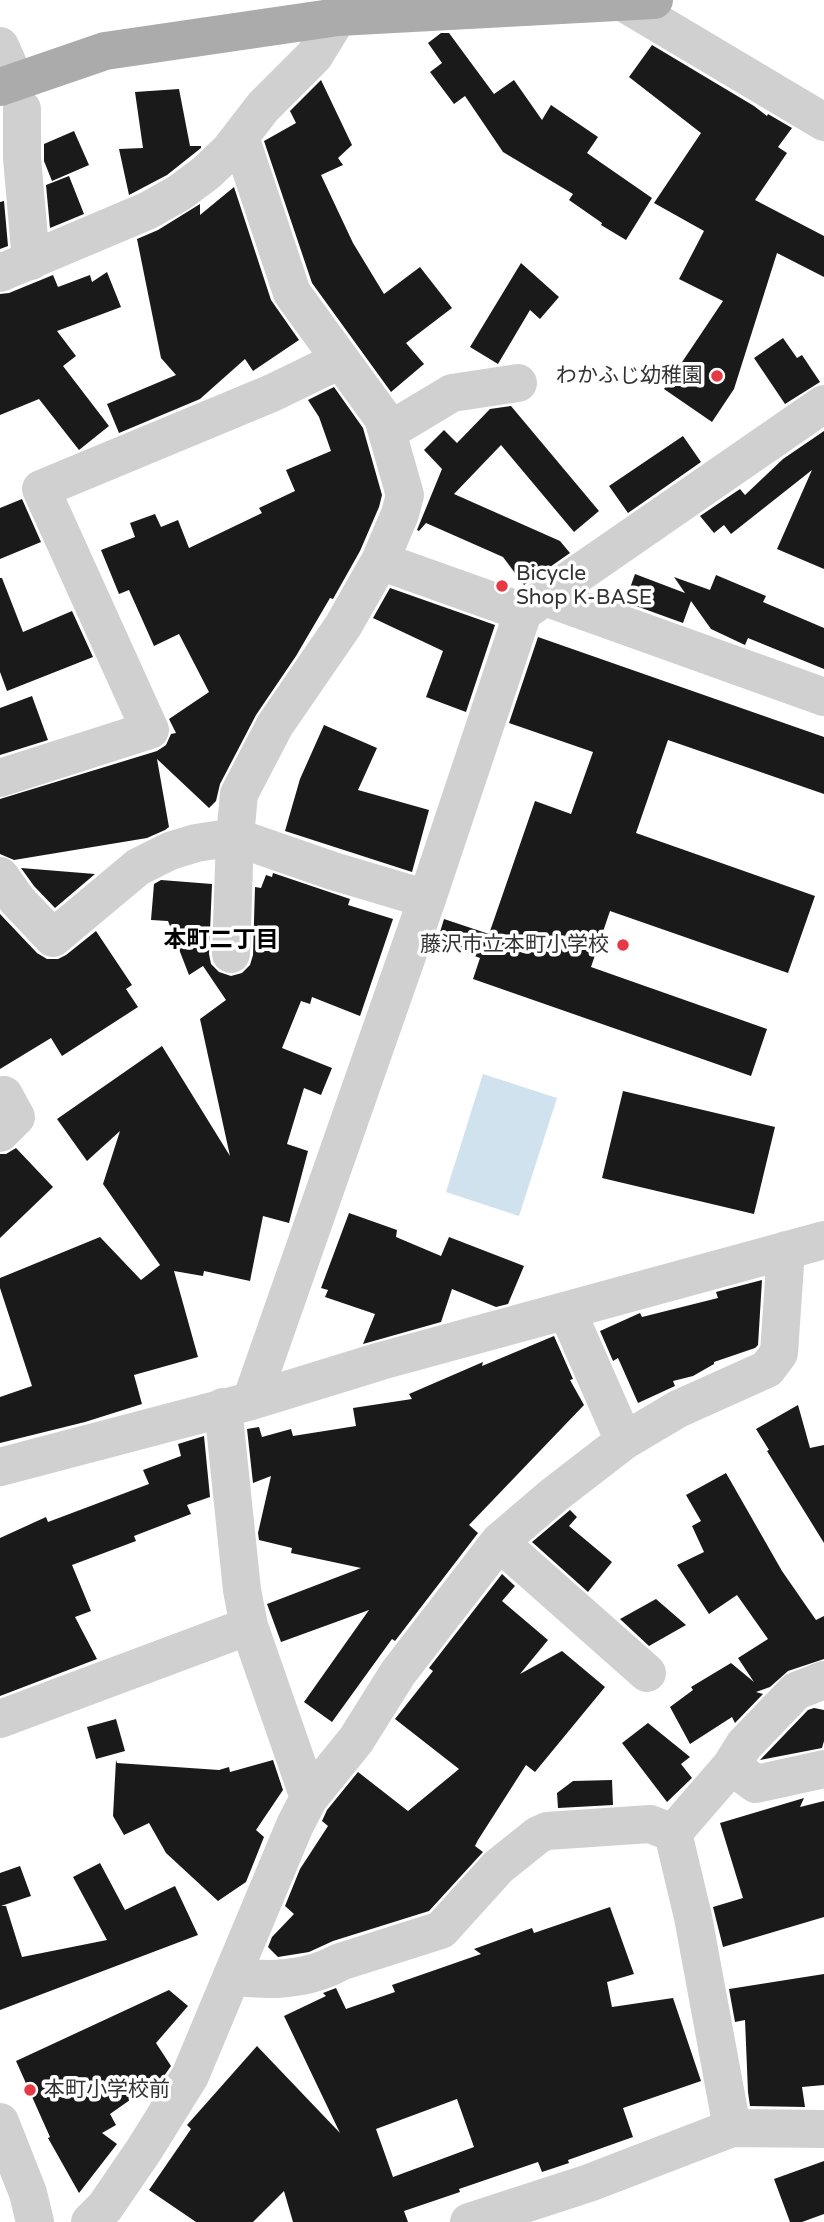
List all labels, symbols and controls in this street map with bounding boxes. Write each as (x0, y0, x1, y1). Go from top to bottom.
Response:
place label: わかふじ幼稚園 (556, 363, 703, 389)
marker: わかふじ幼稚園 (709, 368, 725, 384)
place label: Bicycle Shop K-BASE (516, 561, 652, 611)
marker: Bicycle Shop K-BASE (494, 578, 510, 594)
district label: 本町二丁目 (164, 927, 278, 955)
place label: 藤沢市立本町小学校 (420, 932, 609, 958)
marker: 藤沢市立本町小学校 (615, 937, 631, 953)
place label: 本町小学校前 (44, 2077, 170, 2103)
marker: 本町小学校前 (22, 2082, 38, 2098)

